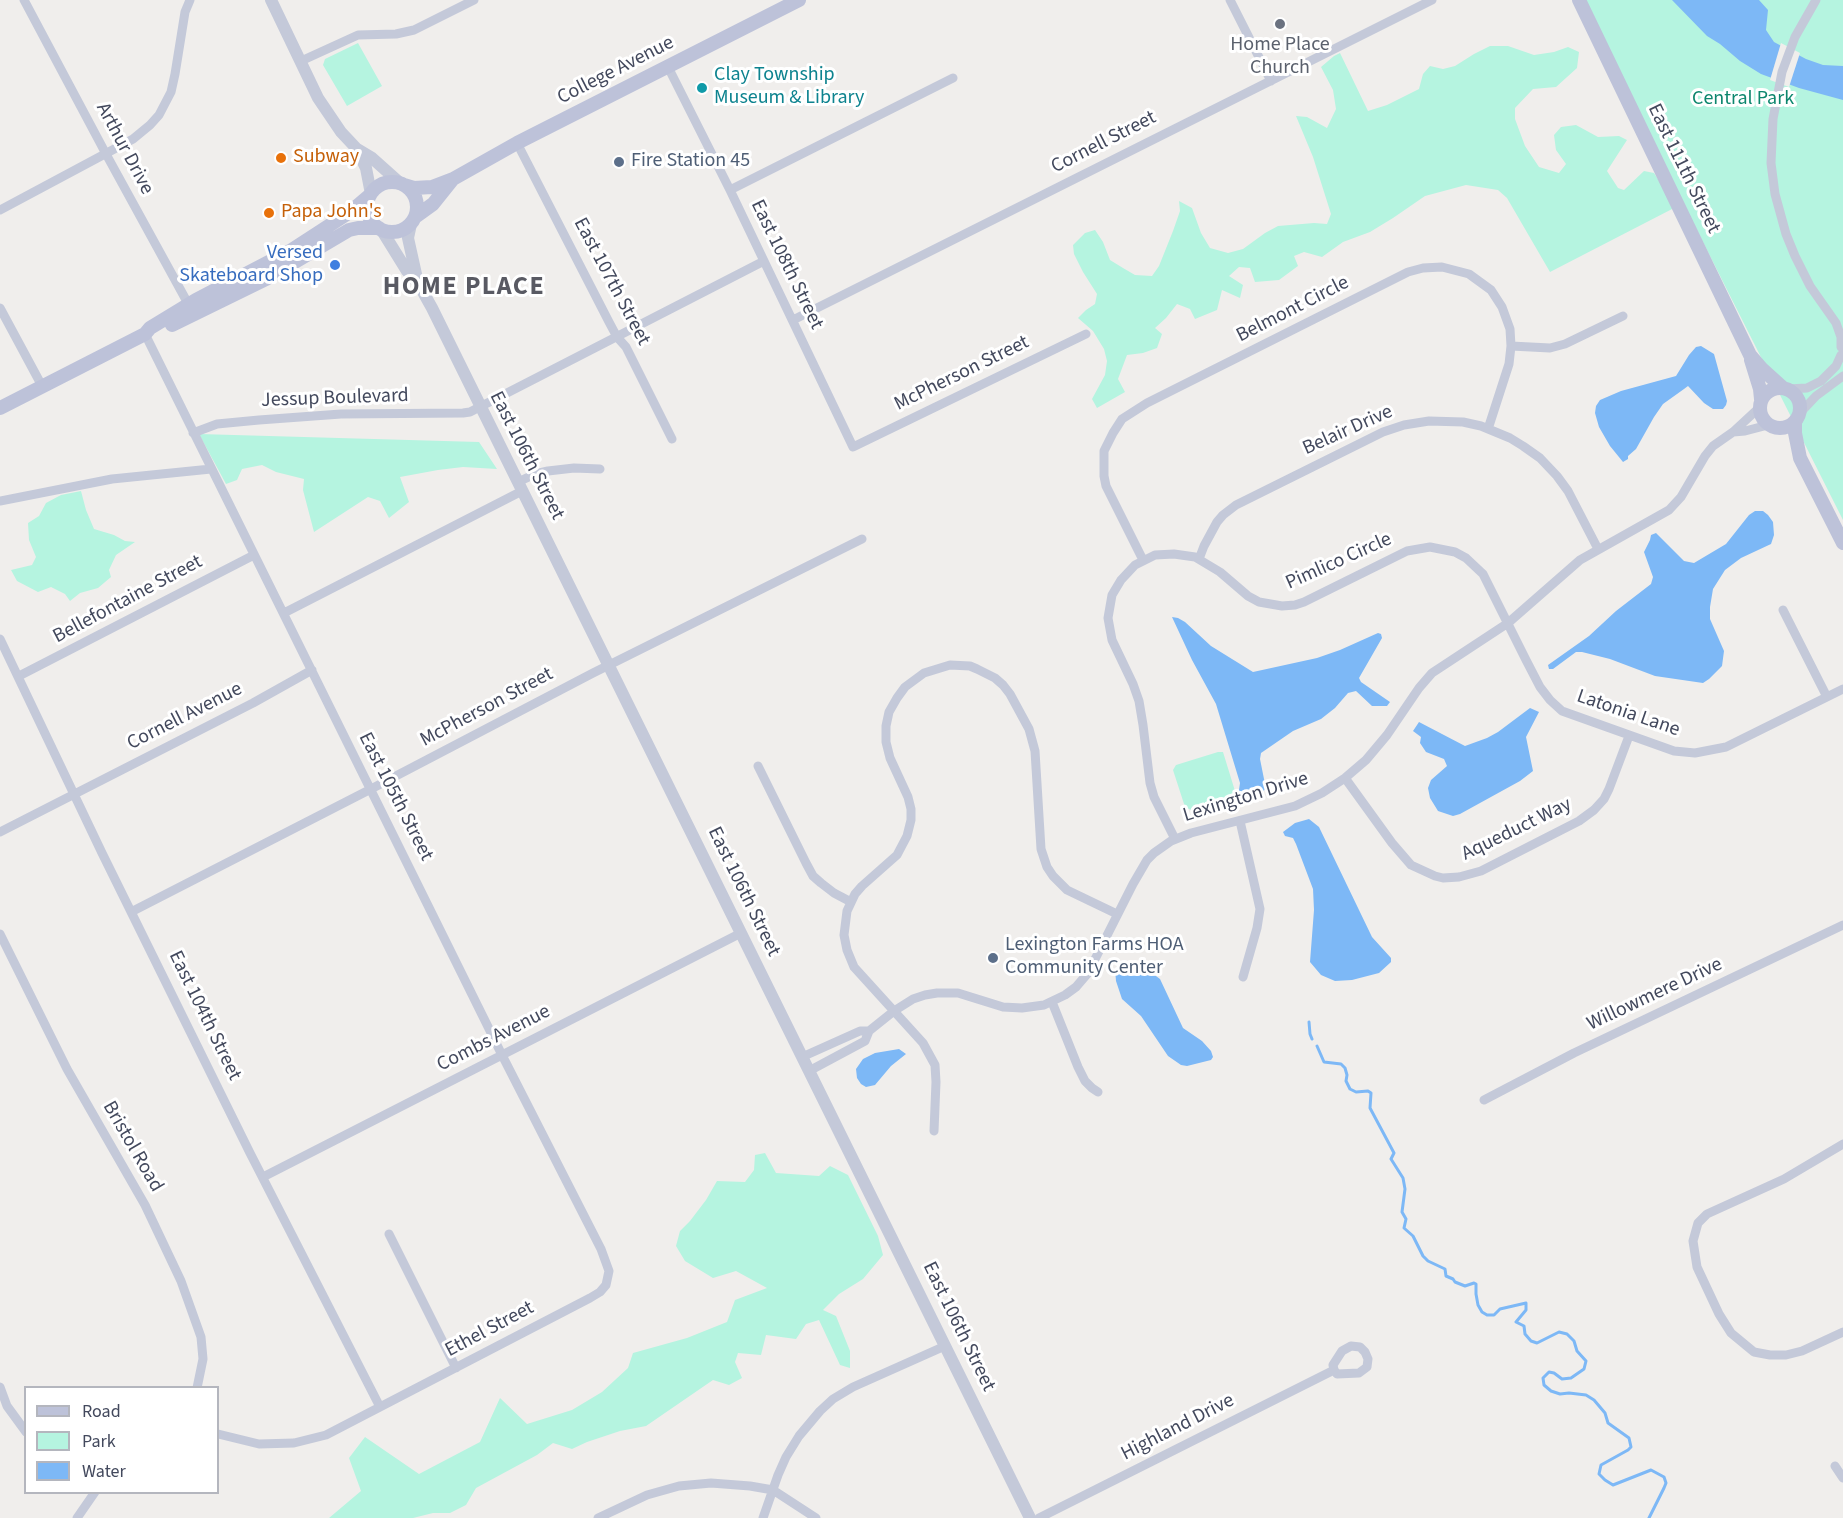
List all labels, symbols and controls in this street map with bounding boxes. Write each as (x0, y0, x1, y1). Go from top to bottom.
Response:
marker: Home Place Church (1273, 17, 1287, 31)
street label: College Avenue (554, 31, 678, 111)
place label: Home Place Church (1230, 34, 1330, 81)
place label: Clay Township Museum & Library (714, 64, 864, 111)
marker: Clay Township Museum & Library (695, 81, 709, 95)
park label: Central Park (1692, 88, 1794, 112)
street label: Arthur Drive (90, 99, 158, 199)
street label: East 111th Street (1641, 100, 1725, 238)
street label: Cornell Street (1048, 106, 1160, 180)
place label: Subway (293, 146, 359, 170)
place label: Fire Station 45 (631, 150, 750, 174)
marker: Subway (274, 151, 288, 165)
marker: Fire Station 45 (612, 155, 626, 169)
street label: East 108th Street (744, 196, 828, 334)
place label: Papa John's (281, 201, 382, 225)
marker: Papa John's (262, 206, 276, 220)
street label: East 107th Street (567, 214, 655, 350)
place label: Versed Skateboard Shop (179, 242, 323, 289)
marker: Versed Skateboard Shop (328, 258, 342, 272)
street label: Belmont Circle (1233, 271, 1353, 349)
district label: HOME PLACE (383, 272, 545, 304)
street label: McPherson Street (891, 331, 1033, 417)
street label: Jessup Boulevard (261, 384, 409, 414)
street label: East 106th Street (483, 388, 569, 524)
street label: Belair Drive (1299, 401, 1397, 461)
street label: Pimlico Circle (1282, 528, 1396, 596)
street label: Bellefontaine Street (49, 551, 207, 649)
street label: McPherson Street (417, 663, 557, 753)
street label: Cornell Avenue (123, 678, 247, 756)
street label: Latonia Lane (1573, 685, 1683, 743)
street label: East 105th Street (352, 729, 438, 865)
street label: Lexington Drive (1180, 768, 1312, 828)
street label: Aqueduct Way (1458, 793, 1576, 867)
street label: East 106th Street (701, 823, 785, 961)
place label: Lexington Farms HOA Community Center (1005, 934, 1184, 981)
street label: East 104th Street (162, 947, 246, 1085)
marker: Lexington Farms HOA Community Center (986, 951, 1000, 965)
street label: Willowmere Drive (1584, 953, 1726, 1037)
street label: Combs Avenue (433, 1000, 555, 1078)
street label: Bristol Road (96, 1097, 168, 1197)
street label: East 106th Street (916, 1258, 1000, 1396)
street label: Ethel Street (442, 1297, 538, 1363)
legend (24, 1386, 219, 1494)
street label: Highland Drive (1118, 1389, 1238, 1467)
text: Road (82, 1399, 121, 1424)
text: Park (82, 1429, 116, 1454)
text: Water (82, 1459, 126, 1484)

